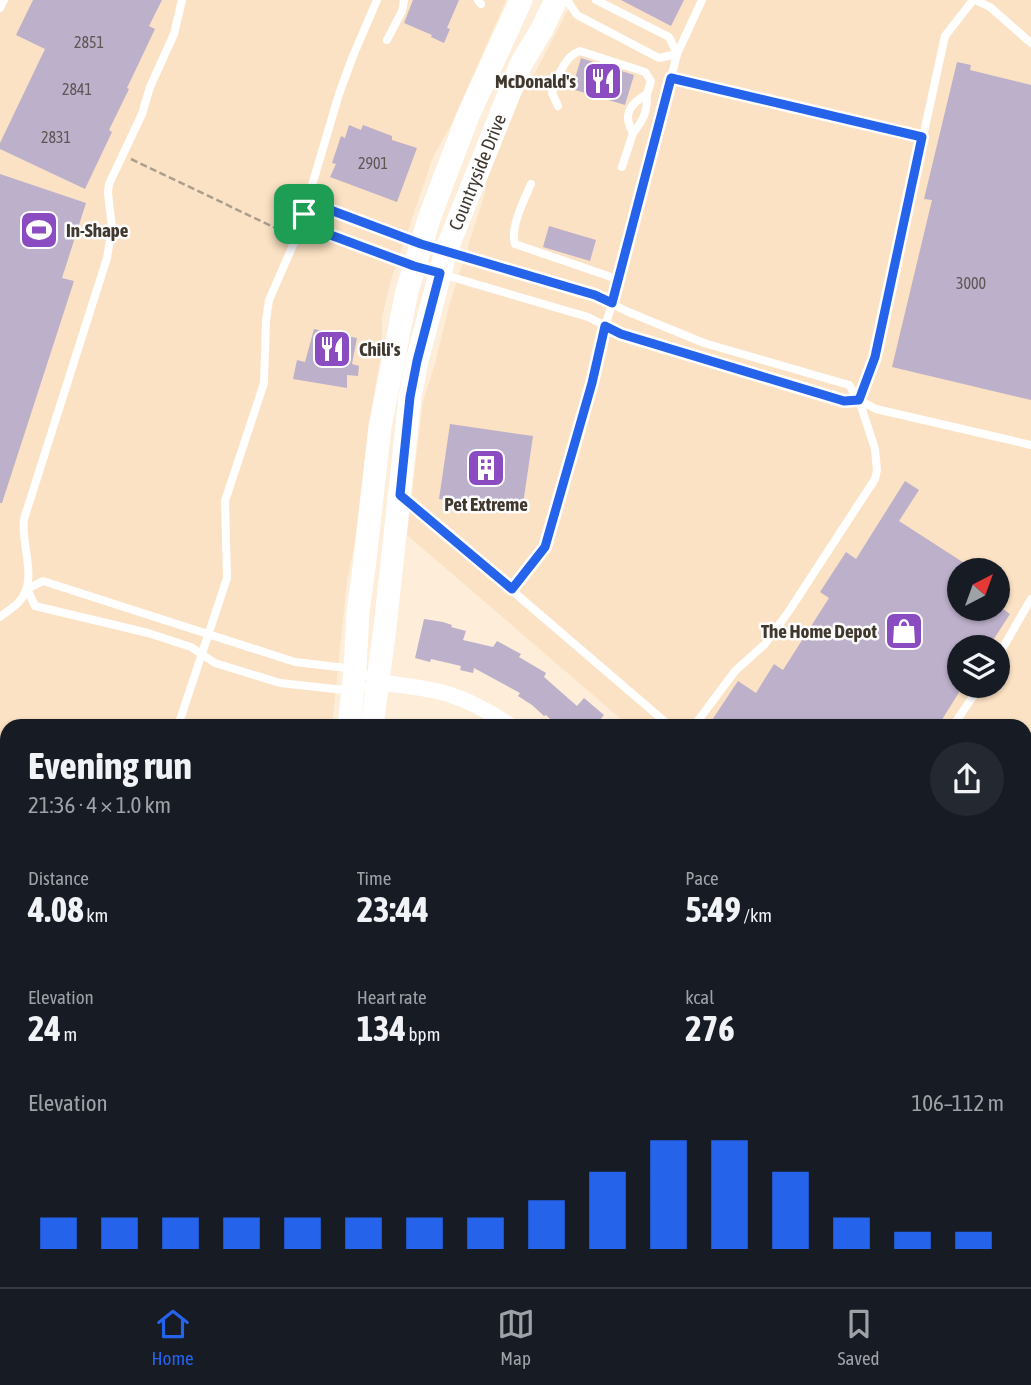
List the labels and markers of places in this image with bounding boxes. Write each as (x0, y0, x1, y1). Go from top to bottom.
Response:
restaurant icon: McDonald's (582, 60, 624, 102)
place label: McDonald's (495, 70, 576, 92)
pin (274, 184, 334, 244)
sports icon: In-Shape (18, 209, 60, 251)
place label: In-Shape (66, 219, 129, 241)
restaurant icon: Chili's (311, 328, 353, 370)
place label: Chili's (359, 338, 401, 360)
building icon: Pet Extreme (465, 447, 507, 489)
place label: Pet Extreme (444, 493, 528, 515)
shop icon: The Home Depot (883, 610, 925, 652)
place label: The Home Depot (761, 620, 878, 642)

